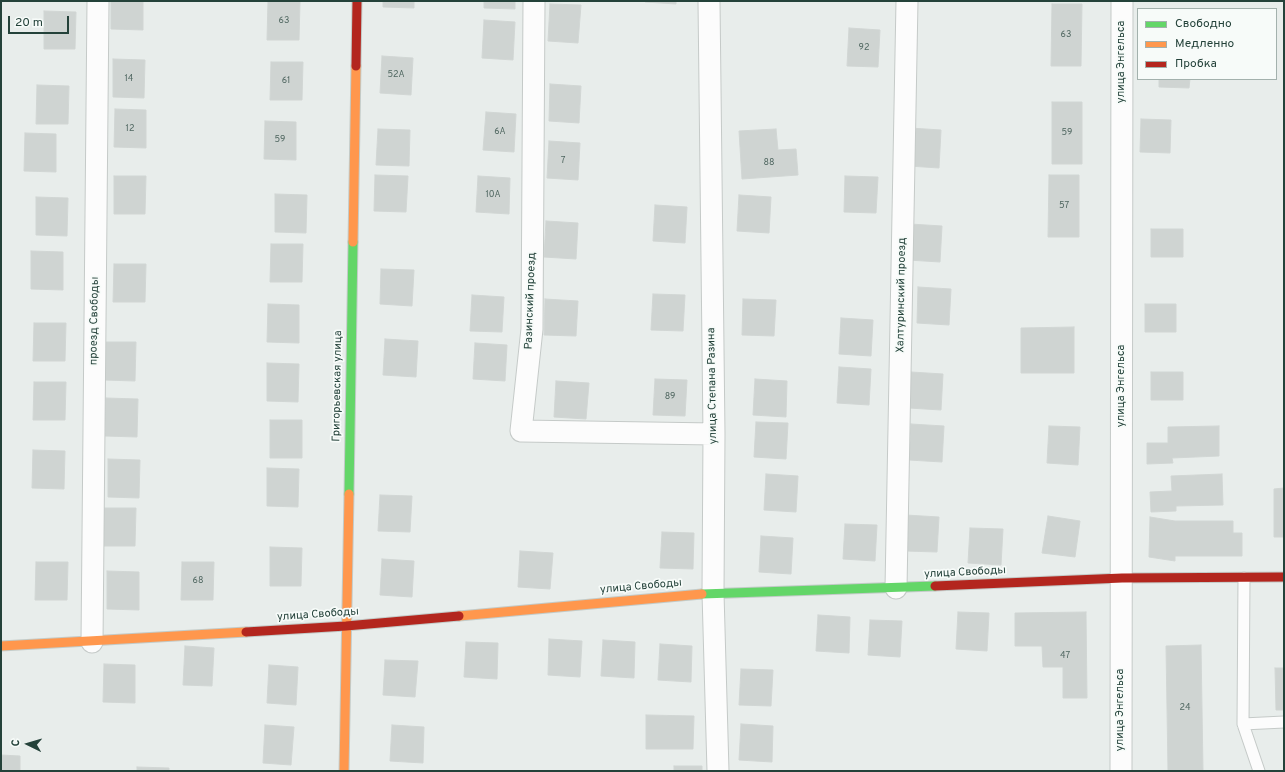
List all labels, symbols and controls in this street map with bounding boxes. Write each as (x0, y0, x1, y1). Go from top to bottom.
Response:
scale bar (10, 8, 71, 34)
legend (1137, 8, 1277, 80)
text: 20 m (15, 15, 43, 31)
house number: 63 (279, 16, 289, 26)
text: Свободно (1175, 16, 1232, 32)
street label: улица Энгельса (1115, 21, 1129, 103)
house number: 63 (1061, 30, 1071, 40)
text: Медленно (1175, 36, 1234, 52)
house number: 92 (859, 43, 869, 53)
text: Пробка (1175, 56, 1217, 72)
house number: 52А (387, 70, 405, 80)
house number: 14 (125, 74, 133, 84)
house number: 61 (282, 76, 290, 86)
house number: 12 (126, 124, 134, 134)
house number: 6А (494, 127, 506, 137)
house number: 59 (1062, 128, 1072, 138)
house number: 59 (275, 135, 285, 145)
house number: 7 (561, 156, 565, 166)
house number: 88 (764, 158, 774, 168)
house number: 10А (486, 190, 500, 200)
house number: 57 (1059, 201, 1069, 211)
street label: Халтуринский проезд (894, 237, 910, 353)
street label: Разинский проезд (523, 252, 539, 350)
street label: проезд Свободы (88, 277, 102, 365)
street label: улица Степана Разина (705, 327, 721, 445)
street label: Григорьевская улица (330, 330, 346, 442)
street label: улица Энгельса (1115, 345, 1129, 427)
house number: 89 (665, 392, 675, 402)
street label: улица Свободы (924, 564, 1006, 582)
house number: 68 (193, 576, 203, 586)
street label: улица Свободы (600, 577, 682, 597)
street label: улица Свободы (277, 606, 359, 624)
house number: 47 (1060, 651, 1070, 661)
street label: улица Энгельса (1114, 669, 1128, 751)
house number: 24 (1179, 703, 1191, 713)
north arrow (8, 724, 48, 764)
text: С (9, 739, 23, 747)

